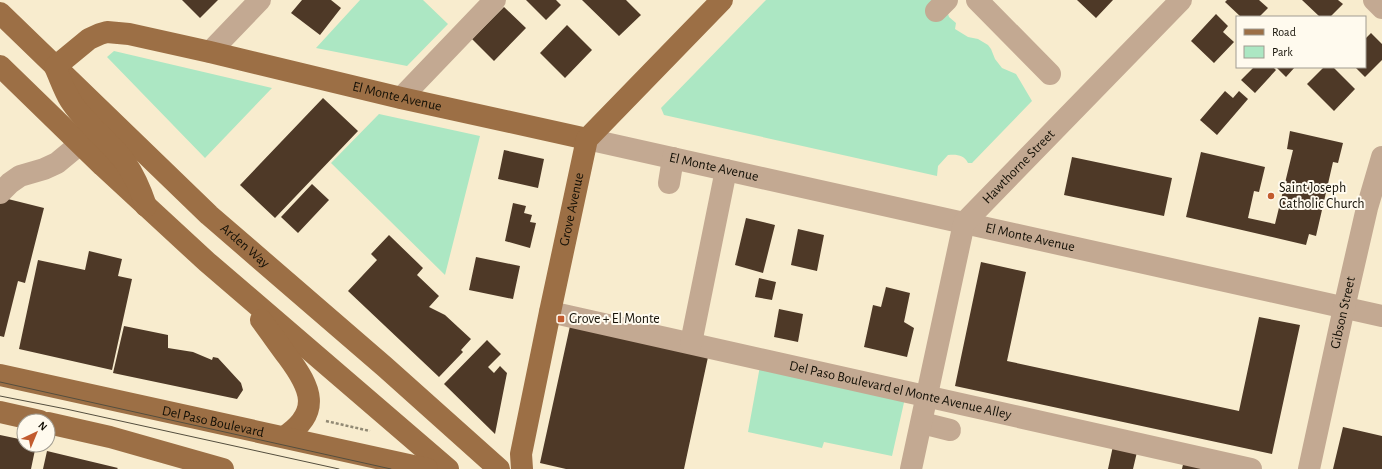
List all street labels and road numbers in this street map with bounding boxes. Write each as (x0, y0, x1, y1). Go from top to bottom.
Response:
street label: El Monte Avenue (351, 80, 443, 114)
street label: Hawthorne Street (980, 127, 1058, 207)
street label: El Monte Avenue (668, 151, 760, 184)
street label: Grove Avenue (557, 171, 587, 247)
street label: Arden Way (218, 221, 272, 271)
street label: El Monte Avenue (984, 221, 1076, 254)
street label: Gibson Street (1328, 275, 1358, 350)
street label: Del Paso Boulevard el Monte Avenue Alley (788, 359, 1013, 422)
street label: Del Paso Boulevard (161, 404, 265, 440)

